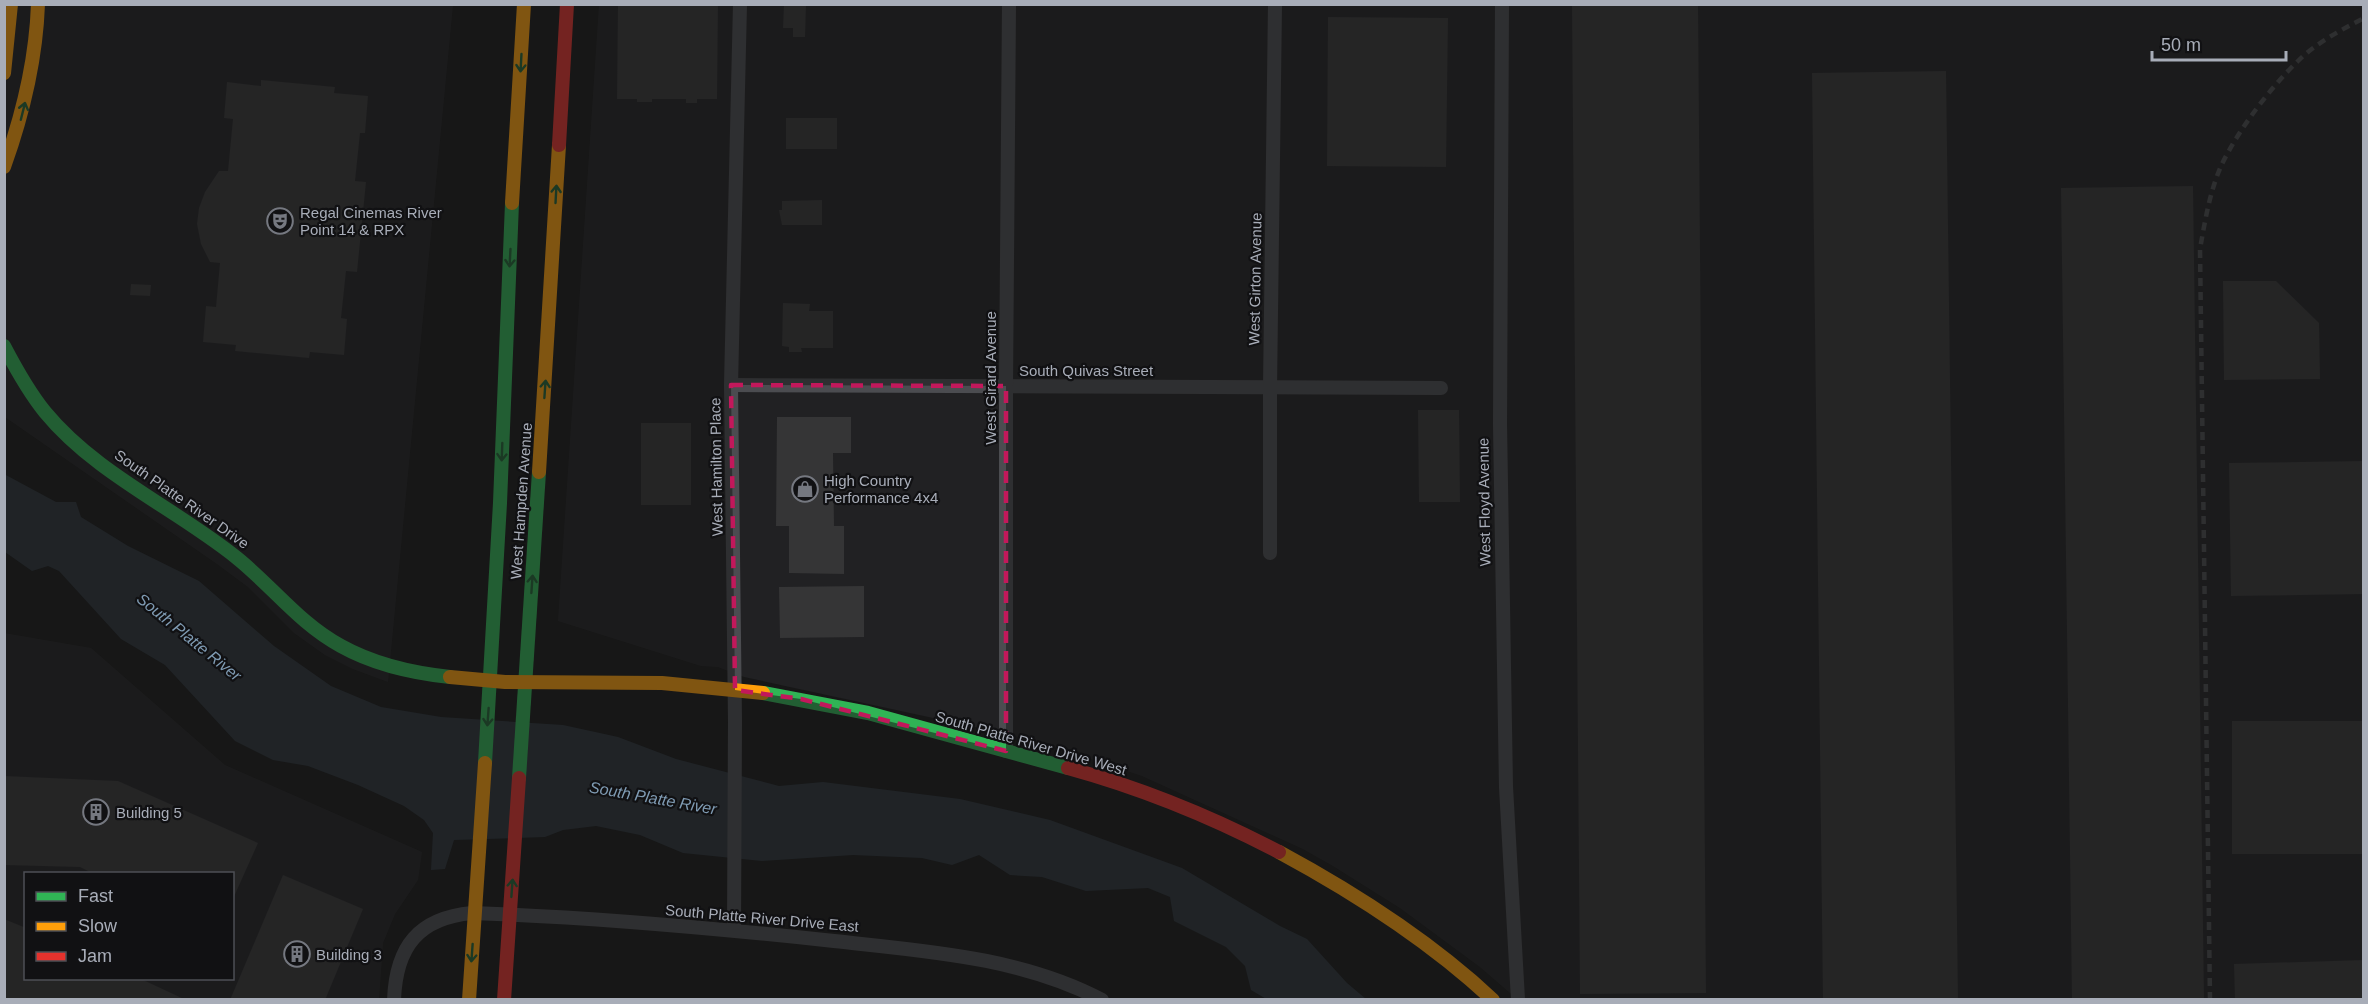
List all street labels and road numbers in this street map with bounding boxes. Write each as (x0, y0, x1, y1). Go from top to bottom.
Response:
street label: West Girton Avenue (1245, 212, 1265, 346)
street label: West Girard Avenue (982, 311, 999, 445)
street label: South Quivas Street (1019, 362, 1154, 379)
street label: West Hamilton Place (706, 397, 726, 537)
street label: West Hampden Avenue (507, 422, 535, 580)
street label: West Floyd Avenue (1474, 438, 1494, 566)
street label: South Platte River Drive (112, 446, 252, 552)
street label: South Platte River Drive West (933, 708, 1129, 779)
street label: South Platte River Drive East (665, 901, 860, 935)

